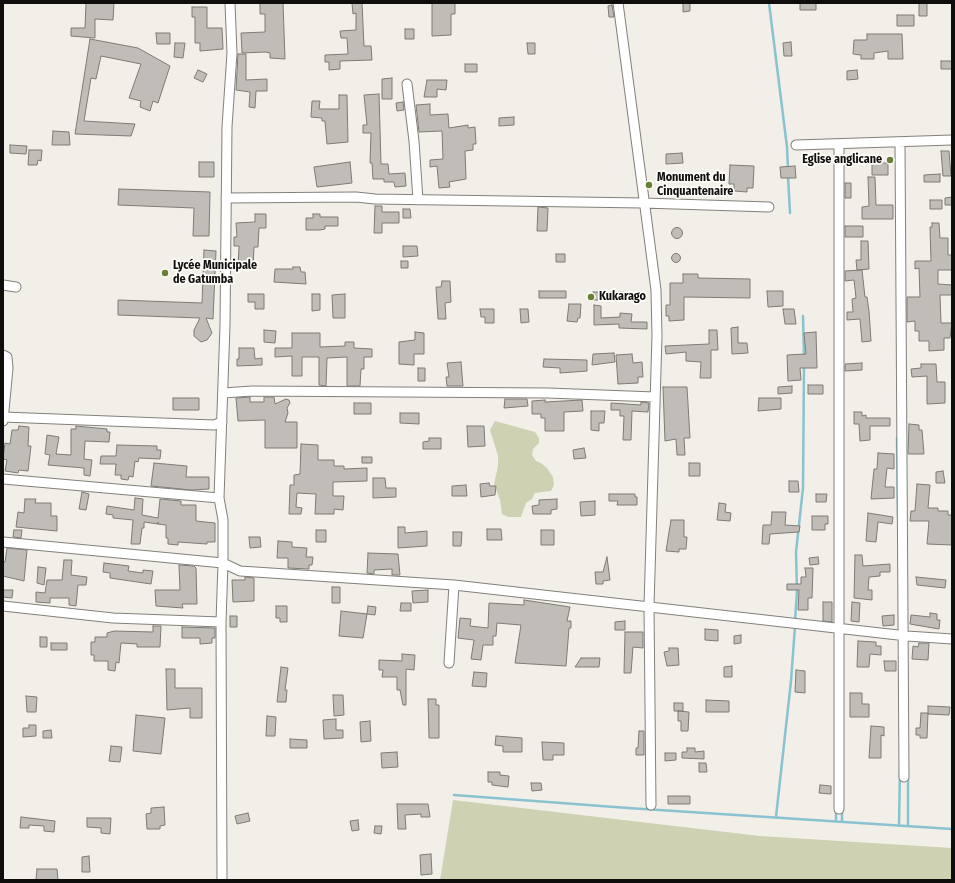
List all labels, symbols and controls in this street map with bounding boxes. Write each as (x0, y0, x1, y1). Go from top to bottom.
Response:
place label: Eglise anglicane (802, 153, 882, 167)
marker: Eglise anglicane (885, 155, 895, 165)
place label: Monument du Cinquantenaire (657, 171, 733, 199)
marker: Monument du Cinquantenaire (644, 180, 654, 190)
place label: Lycée Municipale de Gatumba (173, 259, 257, 287)
marker: Lycée Municipale de Gatumba (160, 268, 170, 278)
place label: Kukarago (599, 290, 646, 304)
marker: Kukarago (586, 292, 596, 302)

